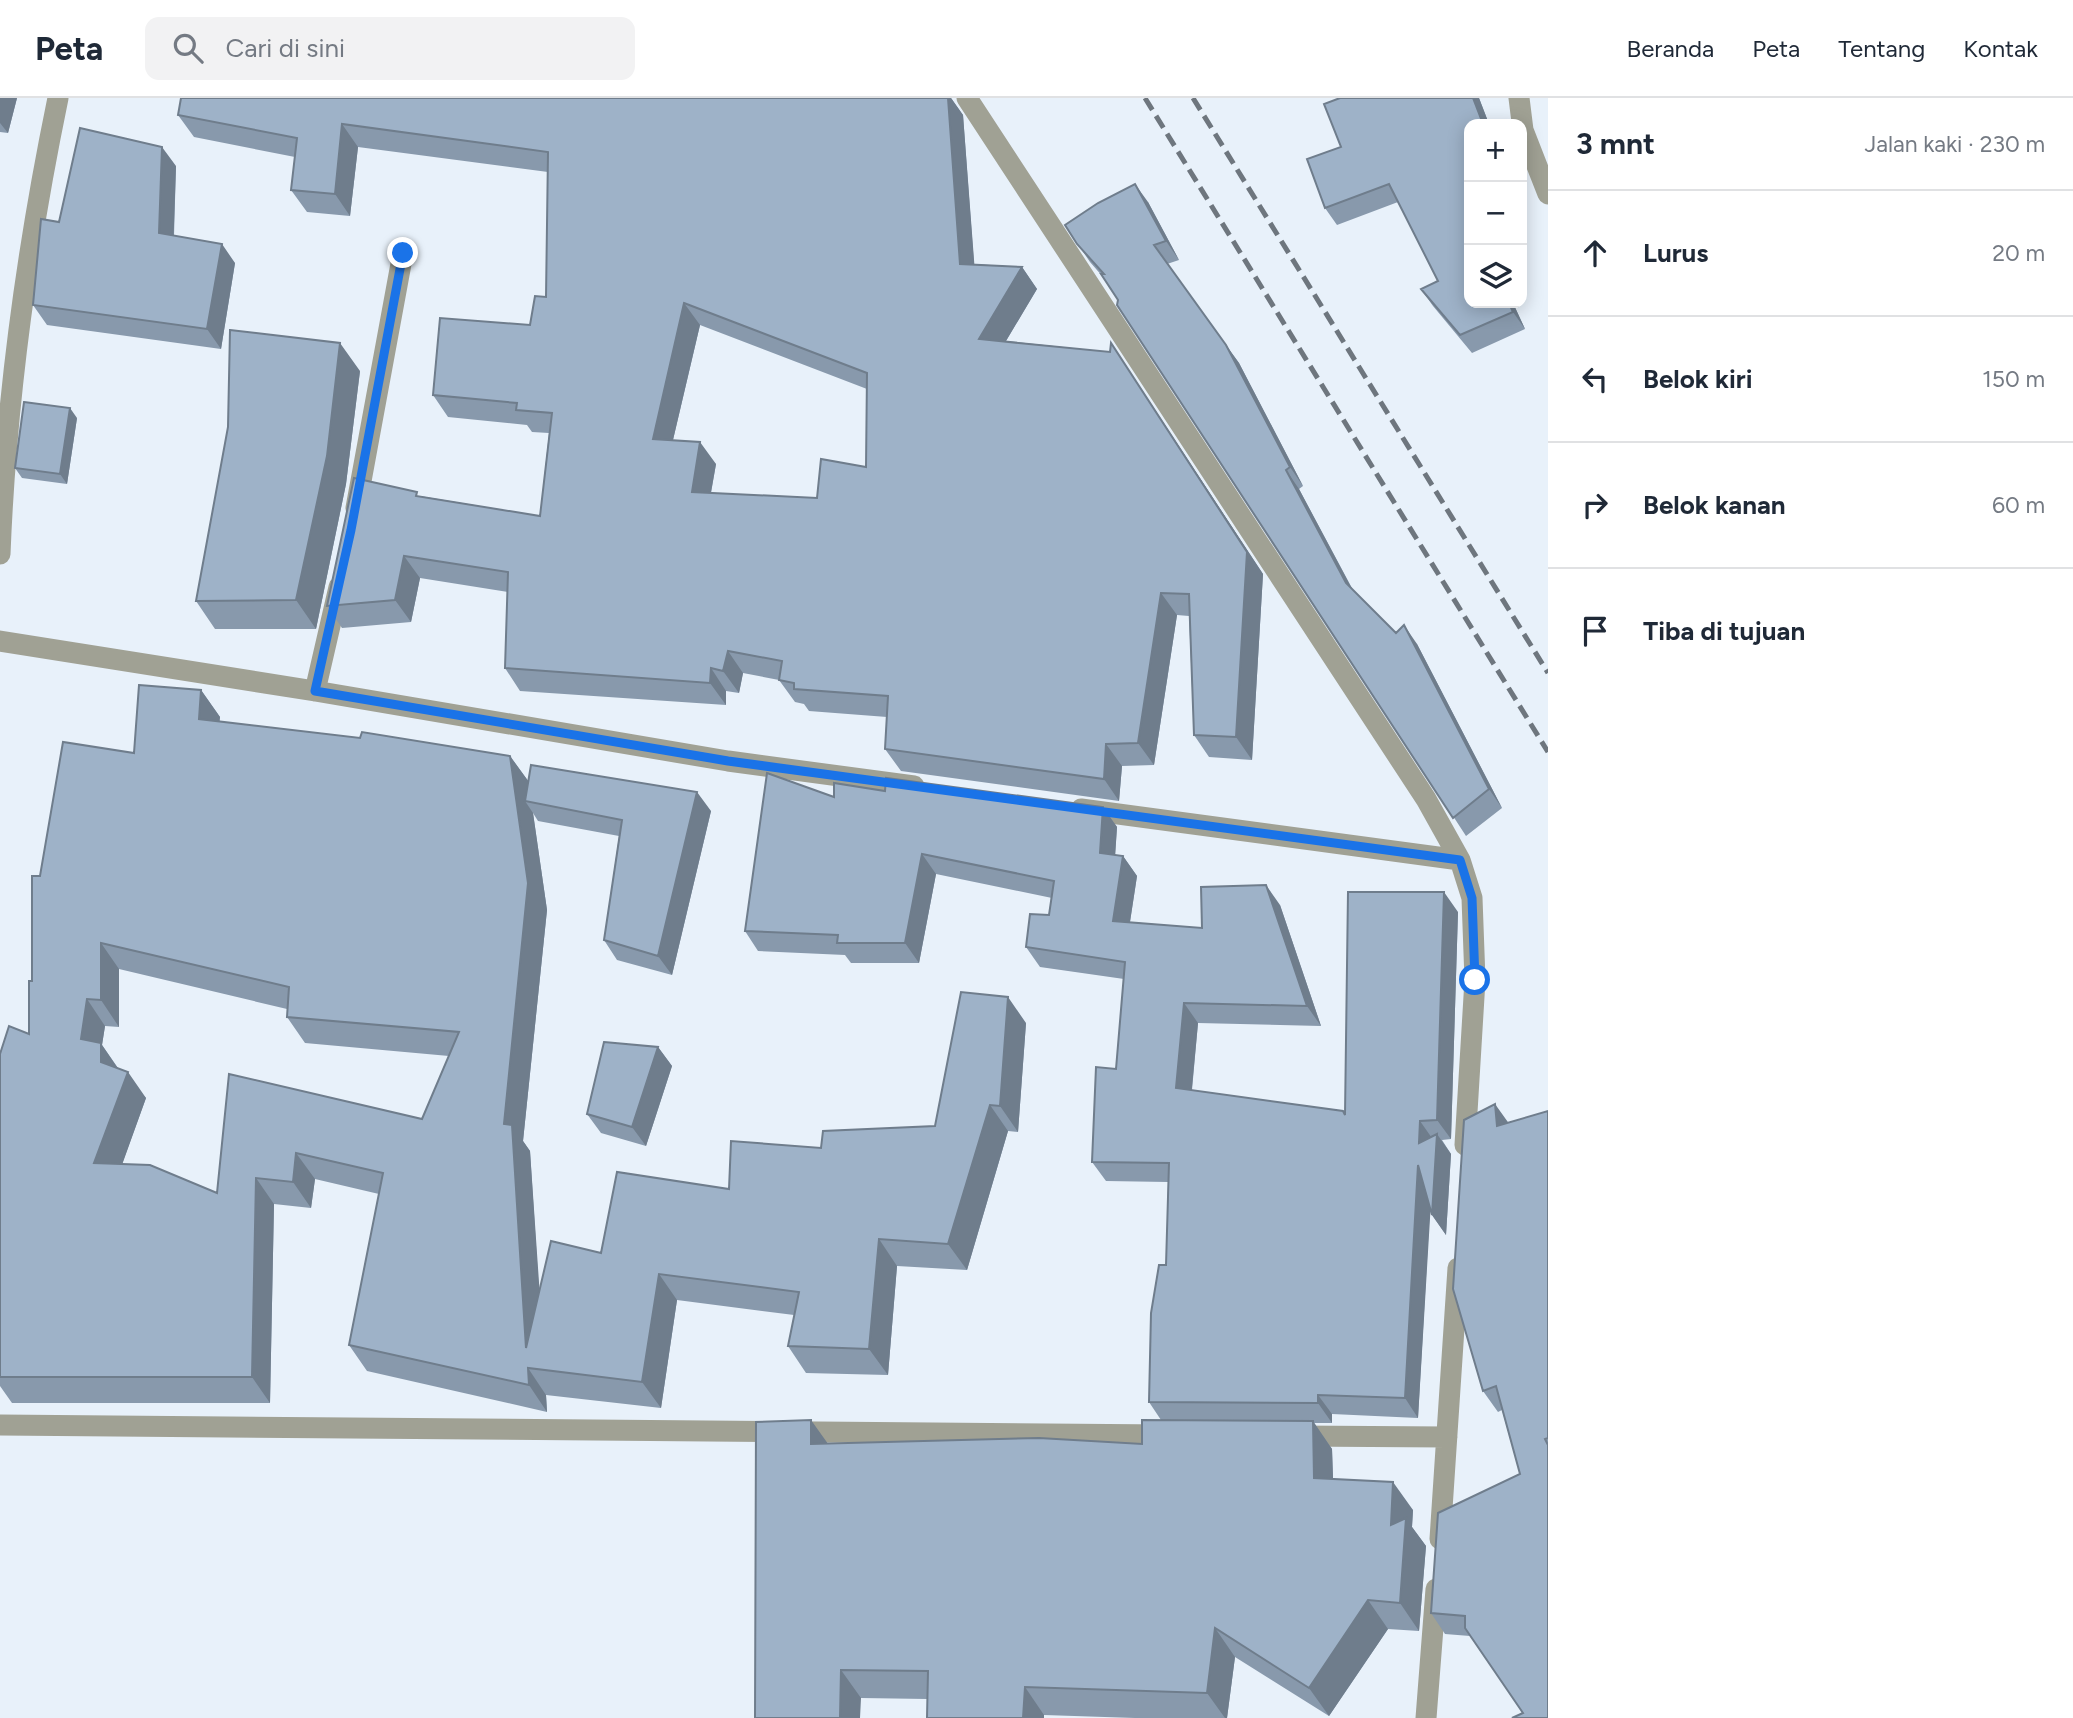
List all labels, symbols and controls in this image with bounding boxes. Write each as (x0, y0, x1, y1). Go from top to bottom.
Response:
search box (145, 17, 635, 80)
text: Peta (35, 29, 103, 68)
icon: search (169, 29, 207, 67)
text: Cari di sini (225, 32, 345, 64)
text: Beranda (1627, 34, 1714, 63)
text: Peta (1752, 34, 1800, 63)
text: Tentang (1838, 34, 1925, 63)
text: Kontak (1963, 34, 2038, 63)
map controls (1464, 119, 1527, 308)
button: + (1464, 119, 1527, 182)
text: 3 mnt (1576, 125, 1655, 162)
text: Jalan kaki · 230 m (1864, 130, 2045, 158)
button: − (1464, 182, 1527, 245)
icon: ahead (1576, 234, 1614, 272)
route end (387, 237, 418, 268)
text: Lurus (1643, 237, 1708, 269)
text: 20 m (1992, 239, 2045, 267)
button: layers (1464, 245, 1527, 308)
icon: left (1576, 360, 1614, 398)
text: Belok kiri (1643, 363, 1752, 395)
text: 150 m (1982, 365, 2045, 393)
icon: right (1576, 486, 1614, 524)
text: Belok kanan (1643, 489, 1786, 521)
text: 60 m (1992, 491, 2045, 519)
icon: arrive (1576, 612, 1614, 650)
text: Tiba di tujuan (1643, 615, 1805, 647)
route start (1459, 964, 1490, 995)

